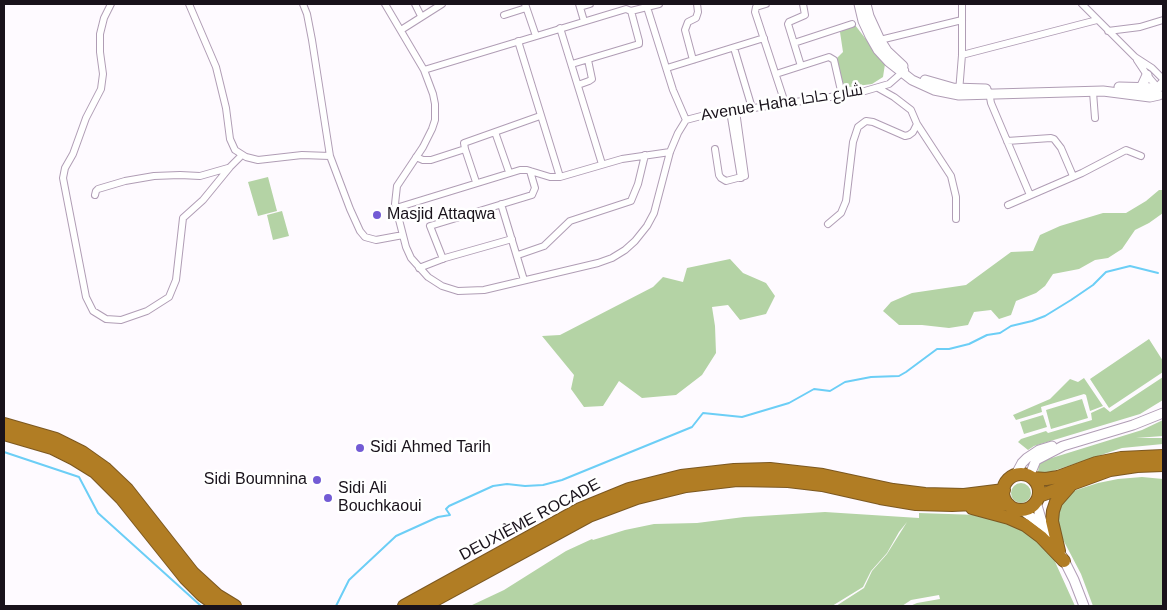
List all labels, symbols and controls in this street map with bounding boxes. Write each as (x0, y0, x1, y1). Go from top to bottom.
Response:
street label: Avenue Haha شارع حاحا (700, 81, 864, 125)
place label: Masjid Attaqwa (387, 205, 495, 225)
marker: Masjid Attaqwa (371, 209, 383, 221)
place label: Sidi Ahmed Tarih (370, 438, 491, 458)
marker: Sidi Ahmed Tarih (354, 442, 366, 454)
place label: Sidi Boumnina (204, 470, 307, 490)
marker: Sidi Boumnina (311, 474, 323, 486)
street label: DEUXIÈME ROCADE (456, 475, 604, 565)
place label: Sidi Ali Bouchkaoui (338, 479, 422, 517)
marker: Sidi Ali Bouchkaoui (322, 492, 334, 504)

